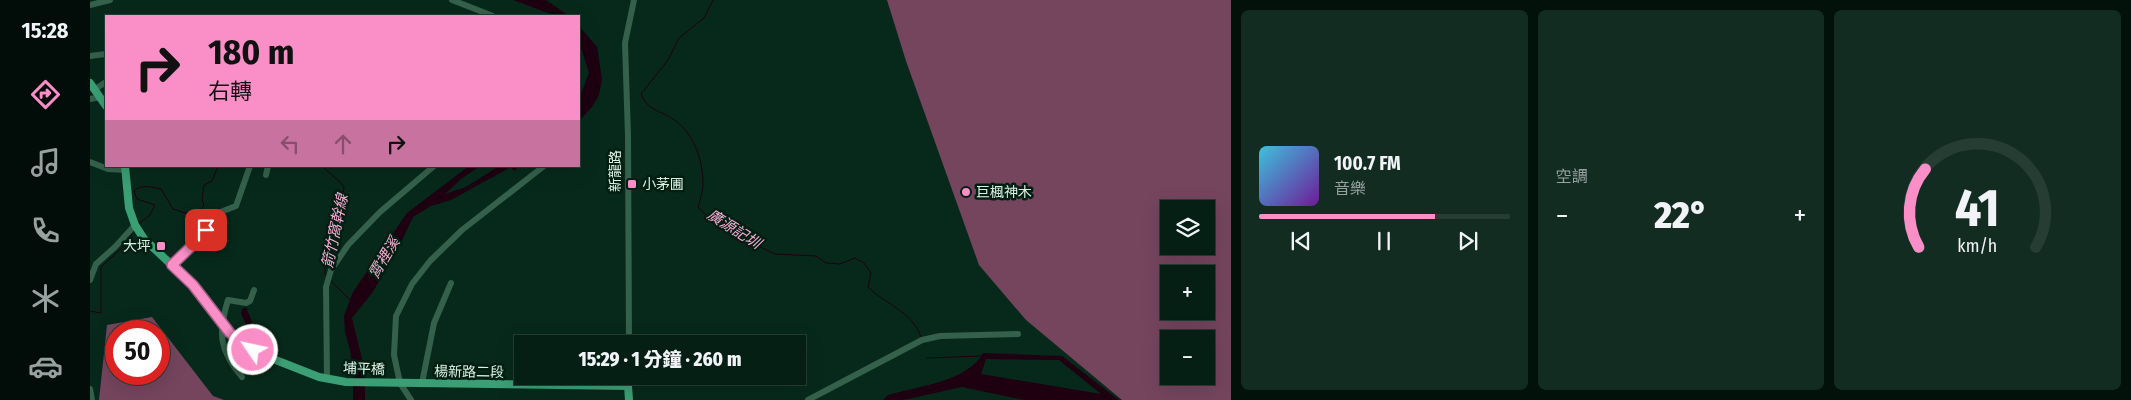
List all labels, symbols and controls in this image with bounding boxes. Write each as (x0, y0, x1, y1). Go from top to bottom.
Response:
text: 15:28 (22, 17, 68, 44)
text: 180 m (208, 31, 294, 73)
icon: right (125, 35, 190, 100)
icon: directions (28, 77, 63, 112)
text: 右轉 (208, 78, 252, 105)
icon: left (276, 130, 304, 158)
icon: ahead (329, 130, 357, 158)
icon: right (382, 130, 410, 158)
icon: music (28, 145, 63, 180)
street label: 新龍路 (607, 150, 624, 192)
text: 100.7 FM (1334, 152, 1401, 175)
text: 空調 (1556, 167, 1588, 186)
place label: 小茅圃 (642, 176, 684, 193)
text: 41 (1955, 177, 2000, 240)
marker: 小茅圃 (626, 178, 638, 190)
text: 音樂 (1334, 179, 1366, 198)
place label: 巨楓神木 (976, 184, 1032, 201)
marker: 巨楓神木 (960, 186, 972, 198)
water label: 箭竹窩幹線 (318, 190, 352, 270)
text: 22° (1654, 192, 1708, 238)
text: − (1556, 199, 1568, 232)
text: + (1794, 199, 1806, 232)
map controls (1160, 200, 1215, 385)
button: layers (1160, 200, 1215, 255)
water label: 廣源記圳 (704, 205, 766, 254)
pin (185, 209, 227, 251)
icon: phone (28, 213, 63, 248)
icon: arrive (192, 216, 220, 244)
icon: previous (1287, 227, 1315, 255)
icon: pause (1370, 227, 1398, 255)
icon: next (1454, 227, 1482, 255)
water label: 霄裡溪 (365, 232, 404, 282)
text: km/h (1958, 235, 1998, 257)
place label: 大坪 (123, 238, 151, 255)
marker: 大坪 (155, 240, 167, 252)
button: + (1160, 265, 1215, 320)
icon: climate (28, 281, 63, 316)
speed limit sign: 50 (105, 320, 170, 385)
position arrow (226, 323, 278, 375)
button: − (1160, 330, 1215, 385)
text: 15:29 · 1 分鐘 · 260 m (579, 348, 741, 371)
icon: car (28, 349, 63, 384)
street label: 埔平橋 (343, 360, 385, 378)
street label: 楊新路二段 (434, 363, 504, 381)

